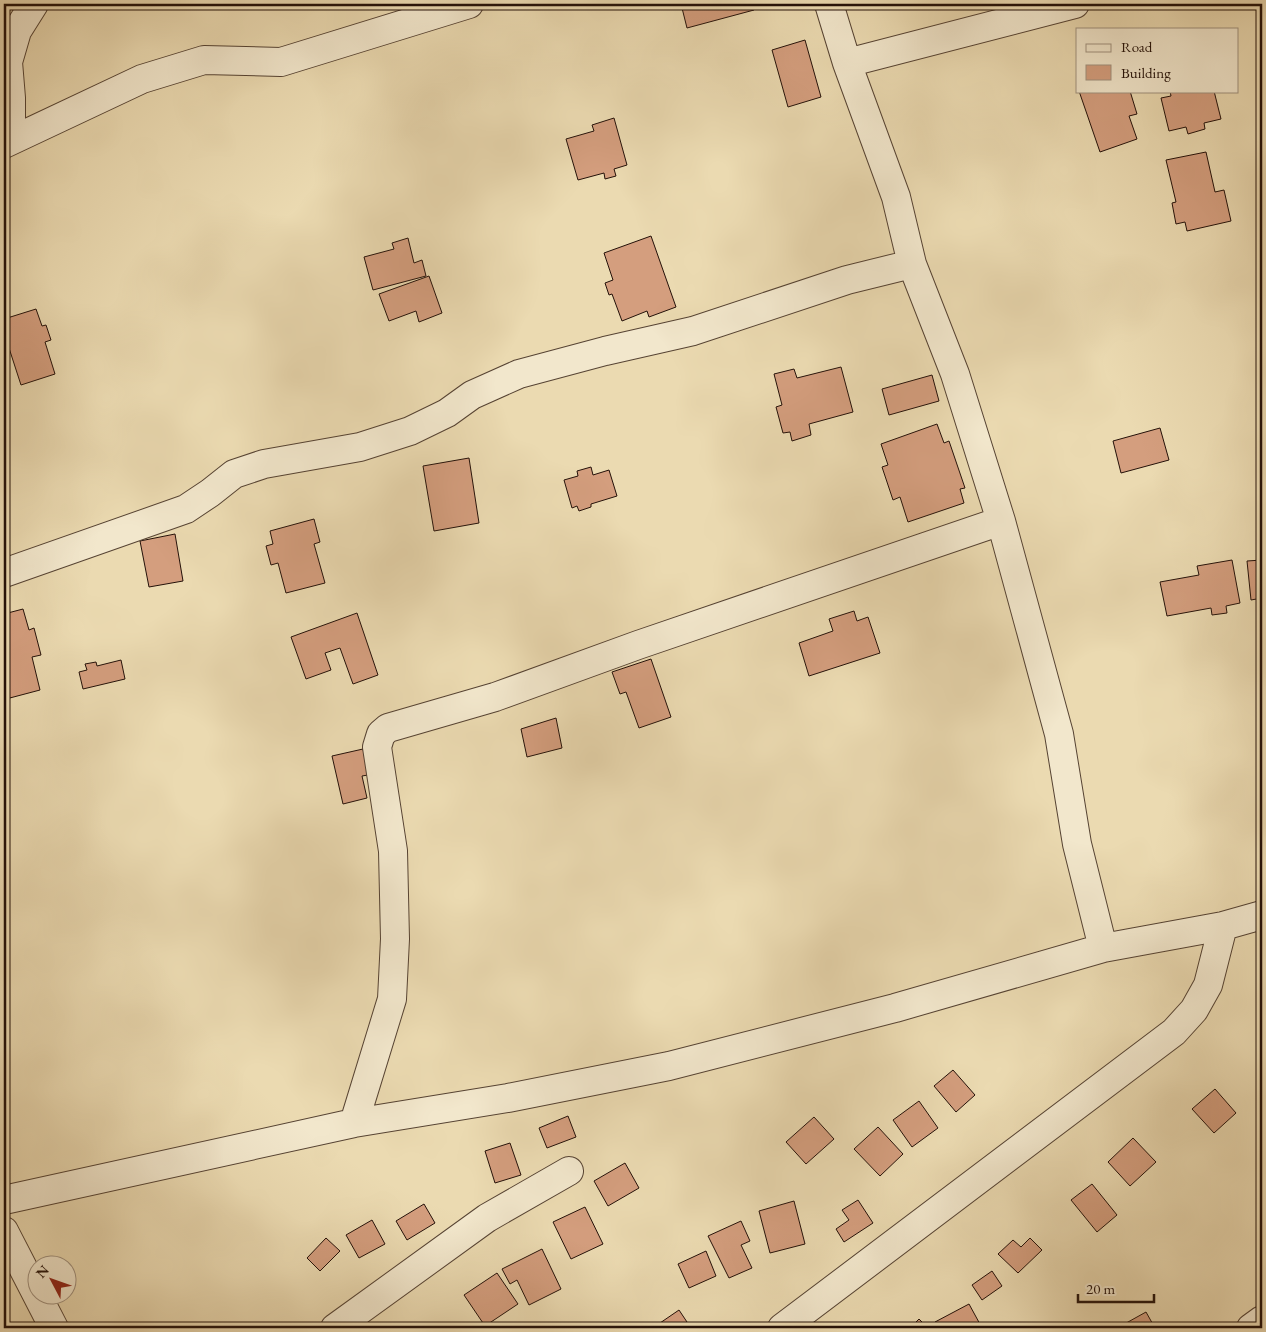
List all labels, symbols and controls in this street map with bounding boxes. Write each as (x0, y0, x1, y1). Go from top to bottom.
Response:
legend (1076, 28, 1238, 92)
text: Road (1121, 37, 1153, 56)
text: Building (1121, 63, 1171, 82)
north arrow (28, 1254, 78, 1304)
text: N (32, 1261, 53, 1282)
scale bar (1078, 1272, 1155, 1304)
text: 20 m (1086, 1279, 1115, 1298)

